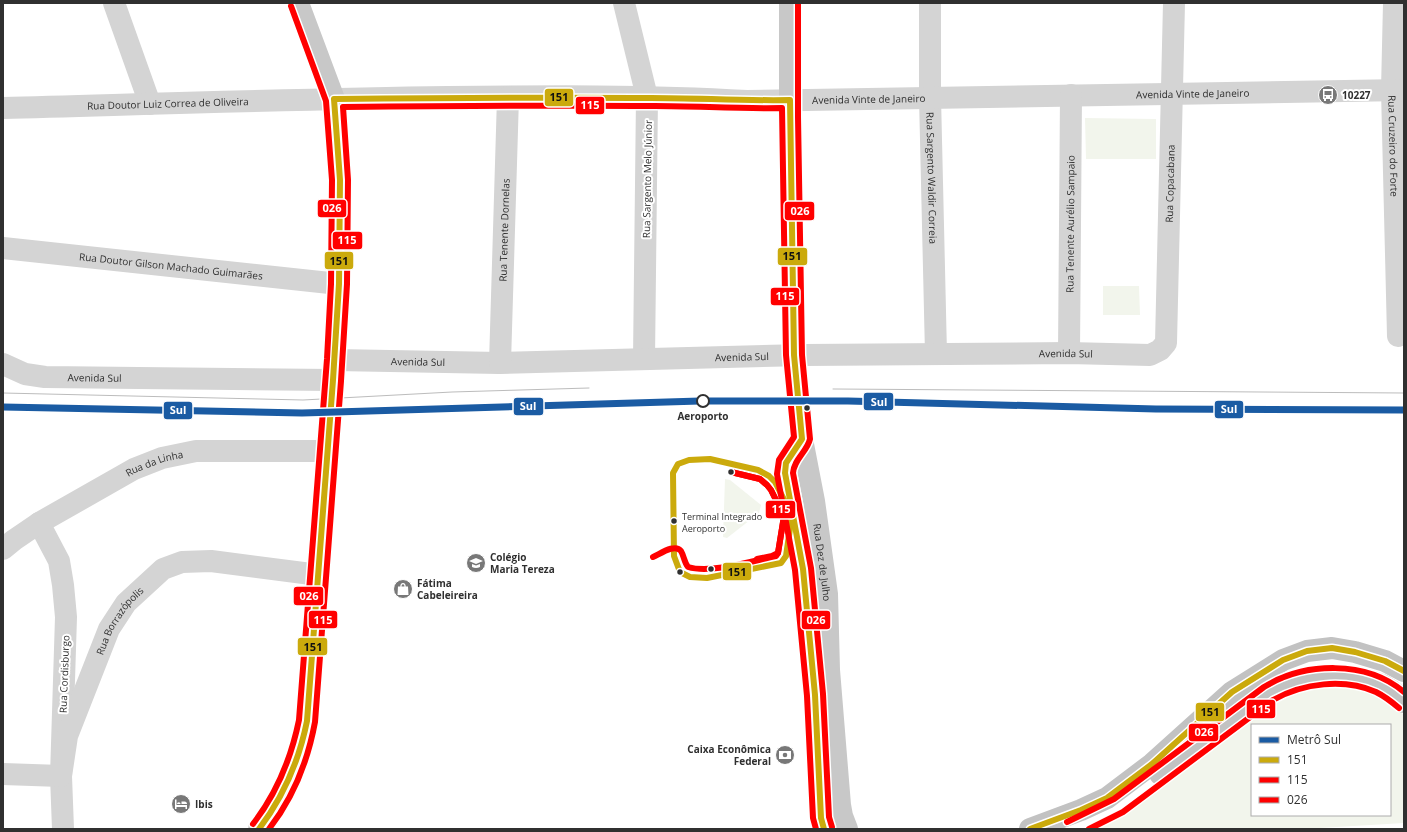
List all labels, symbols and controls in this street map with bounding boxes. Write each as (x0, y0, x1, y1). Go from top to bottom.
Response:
bus stop icon: 10227 (1317, 84, 1339, 106)
street label: Avenida Vinte de Janeiro (1136, 86, 1250, 101)
line badge: 151 (544, 88, 574, 107)
place label: 10227 (1342, 88, 1371, 102)
text: 151 (550, 89, 568, 104)
street label: Avenida Vinte de Janeiro (812, 91, 926, 107)
street label: Rua Doutor Luiz Correa de Oliveira (87, 94, 249, 113)
street label: Rua Cruzeiro do Forte (1385, 95, 1402, 197)
line badge: 115 (575, 96, 605, 115)
text: 115 (581, 97, 599, 112)
street label: Rua Sargento Waldir Correia (923, 112, 940, 244)
street label: Rua Sargento Melo Júnior (639, 120, 655, 238)
street label: Rua Copacabana (1162, 144, 1178, 223)
street label: Rua Tenente Aurélio Sampaio (1062, 155, 1078, 293)
street label: Rua Tenente Dornelas (495, 178, 513, 282)
line badge: 026 (317, 199, 347, 218)
text: 026 (323, 200, 341, 215)
line badge: 026 (784, 201, 815, 221)
text: 026 (791, 203, 809, 218)
line badge: 115 (332, 231, 363, 250)
text: 115 (338, 232, 356, 247)
line badge: 151 (777, 247, 808, 266)
text: 151 (783, 248, 801, 263)
street label: Rua Doutor Gilson Machado Guimarães (78, 249, 264, 283)
line badge: 151 (324, 251, 354, 270)
text: 151 (330, 253, 348, 268)
line badge: 115 (770, 287, 800, 306)
text: 115 (776, 288, 794, 303)
street label: Avenida Sul (1039, 346, 1093, 361)
street label: Avenida Sul (715, 349, 769, 364)
street label: Avenida Sul (391, 354, 445, 369)
street label: Avenida Sul (67, 370, 122, 385)
line badge: Sul (863, 392, 894, 411)
marker: Aeroporto (696, 394, 710, 408)
text: Sul (871, 394, 887, 409)
line badge: Sul (513, 397, 544, 416)
text: Sul (520, 398, 536, 413)
line badge: Sul (1214, 400, 1244, 419)
line badge: Sul (163, 401, 193, 420)
text: Sul (1221, 401, 1237, 416)
text: Sul (170, 402, 186, 417)
unlabelled marker (802, 403, 812, 413)
place label: Aeroporto (677, 409, 729, 423)
street label: Rua da Linha (123, 447, 184, 479)
unlabelled marker (726, 467, 736, 477)
line badge: 115 (765, 500, 796, 519)
text: 115 (772, 501, 790, 516)
place label: Terminal Integrado Aeroporto (682, 510, 762, 535)
marker: Terminal Integrado Aeroporto (669, 516, 679, 526)
street label: Rua Dez de Julho (810, 522, 834, 601)
place label: Colégio Maria Tereza (490, 550, 555, 576)
school or university icon: Colégio Maria Tereza (465, 552, 487, 574)
line badge: 151 (722, 562, 752, 581)
unlabelled marker (706, 564, 716, 574)
text: 151 (728, 564, 746, 579)
unlabelled marker (675, 567, 685, 577)
place label: Fátima Cabeleireira (417, 576, 478, 602)
shop icon: Fátima Cabeleireira (392, 578, 414, 600)
street label: Rua Borrazópolis (93, 583, 147, 657)
line badge: 026 (293, 586, 324, 606)
text: 026 (300, 588, 318, 603)
line badge: 115 (308, 610, 338, 629)
line badge: 026 (801, 610, 831, 630)
text: 115 (314, 612, 332, 627)
text: 026 (807, 612, 825, 627)
street label: Rua Cordisburgo (56, 635, 72, 713)
line badge: 151 (297, 637, 328, 656)
text: 151 (304, 639, 322, 654)
line badge: 115 (1246, 699, 1276, 719)
text: 115 (1252, 701, 1270, 716)
line badge: 151 (1195, 702, 1225, 722)
text: 151 (1201, 704, 1219, 719)
line badge: 026 (1188, 723, 1219, 742)
text: 026 (1195, 724, 1213, 739)
legend (1251, 724, 1391, 816)
text: Metrô Sul (1287, 731, 1341, 748)
place label: Caixa Econômica Federal (687, 742, 771, 768)
bank icon: Caixa Econômica Federal (774, 744, 796, 766)
text: 151 (1287, 751, 1308, 768)
text: 115 (1287, 771, 1308, 788)
text: 026 (1287, 791, 1308, 808)
hotel icon: Ibis (170, 793, 192, 815)
place label: Ibis (195, 797, 213, 811)

